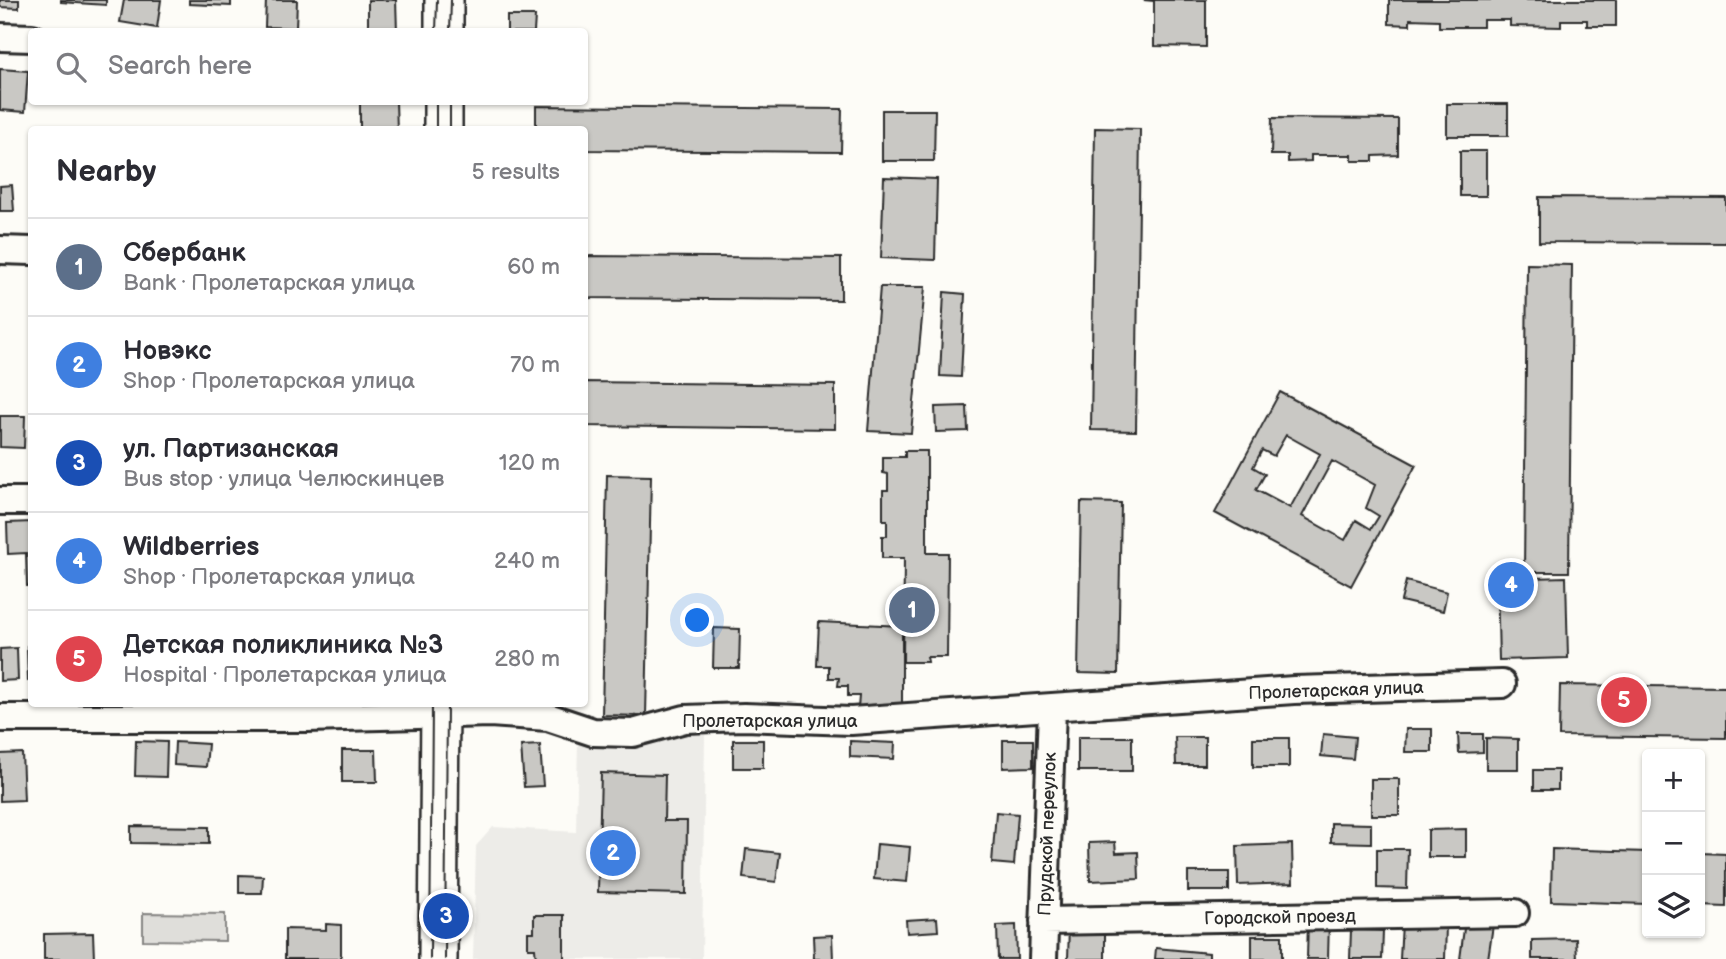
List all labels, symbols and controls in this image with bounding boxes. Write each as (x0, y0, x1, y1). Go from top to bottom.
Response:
search box (28, 28, 588, 105)
icon: search (52, 48, 90, 86)
text: Search here (108, 51, 252, 82)
text: Nearby (56, 154, 156, 190)
text: 5 results (472, 158, 560, 186)
text: Сбербанк (123, 238, 246, 269)
text: 1 (74, 253, 84, 281)
text: 60 m (507, 253, 560, 281)
text: Bank · Пролетарская улица (123, 269, 415, 297)
text: Новэкс (123, 336, 212, 367)
text: 2 (72, 351, 86, 379)
text: 70 m (510, 351, 560, 379)
text: Shop · Пролетарская улица (123, 367, 415, 395)
text: ул. Партизанская (123, 434, 339, 465)
text: 3 (72, 449, 86, 477)
text: 120 m (499, 449, 560, 477)
text: Bus stop · улица Челюскинцев (123, 465, 444, 493)
text: Wildberries (123, 532, 259, 563)
text: 4 (72, 547, 86, 575)
text: 240 m (494, 547, 560, 575)
pin: 4 (1488, 559, 1534, 611)
text: Shop · Пролетарская улица (123, 563, 415, 591)
pin: 1 (889, 584, 935, 636)
your location (680, 603, 714, 637)
text: Детская поликлиника №3 (123, 630, 443, 661)
text: 5 (72, 645, 86, 673)
text: 280 m (494, 645, 560, 673)
text: Hospital · Пролетарская улица (123, 661, 447, 689)
pin: 5 (1601, 674, 1647, 726)
street label: Пролетарская улица (1248, 677, 1424, 704)
street label: Пролетарская улица (682, 711, 858, 732)
map controls (1642, 749, 1705, 938)
button: + (1642, 749, 1705, 812)
street label: Прудской переулок (1034, 751, 1061, 916)
button: − (1642, 812, 1705, 875)
pin: 2 (590, 827, 636, 879)
button: layers (1642, 875, 1705, 938)
pin: 3 (423, 890, 469, 942)
street label: Городской проезд (1204, 906, 1356, 929)

